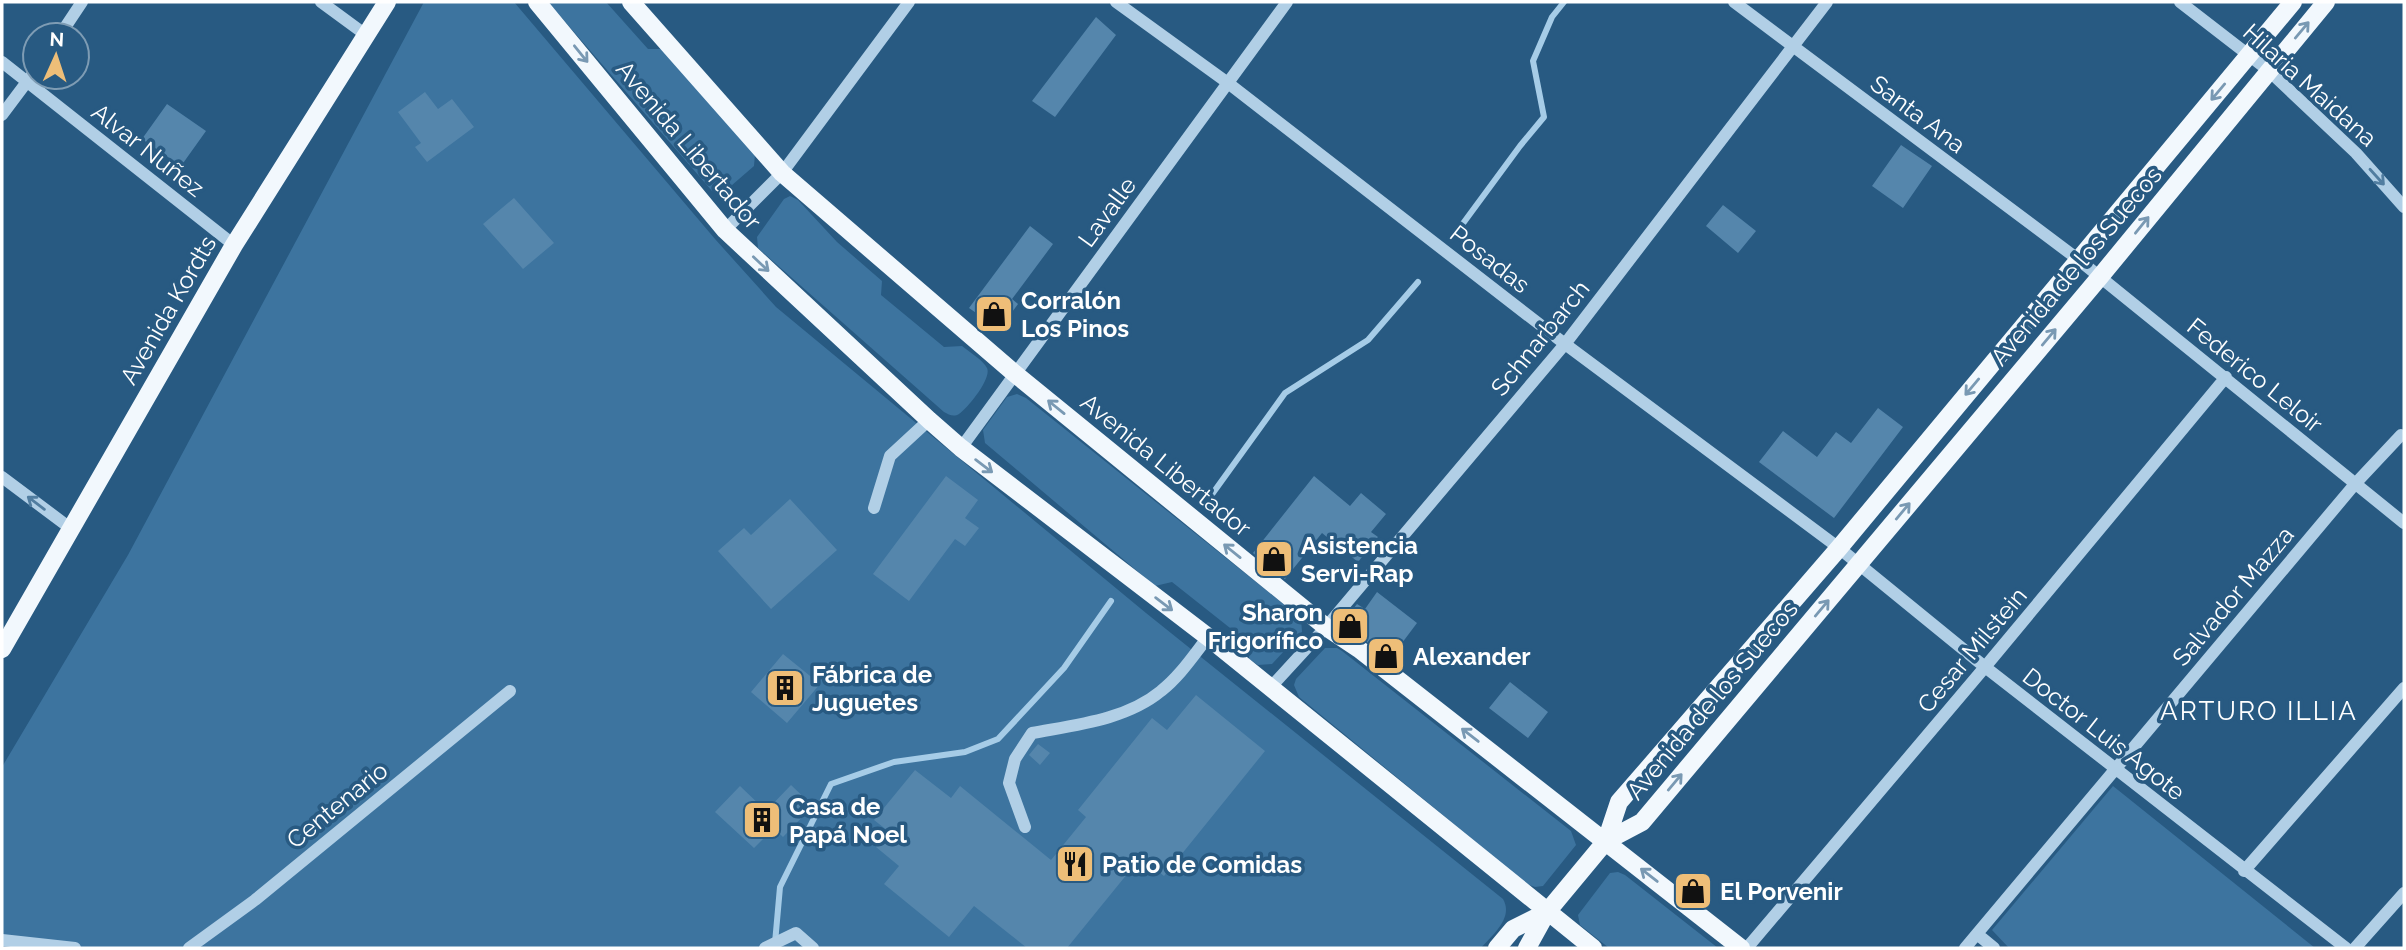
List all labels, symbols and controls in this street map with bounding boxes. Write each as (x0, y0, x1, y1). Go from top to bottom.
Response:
street label: Hilaria Maidana (2237, 17, 2383, 153)
north arrow (21, 21, 91, 91)
one-way arrow (2294, 22, 2310, 40)
text: N (49, 28, 65, 50)
one-way arrow (573, 45, 589, 63)
street label: Avenida Libertador (610, 55, 768, 235)
street label: Santa Ana (1865, 69, 1971, 159)
one-way arrow (2210, 82, 2225, 100)
street label: Alvar Nuñez (86, 97, 210, 203)
street label: Avenida de los Suecos (1984, 161, 2168, 371)
one-way arrow (2369, 168, 2385, 186)
street label: Lavalle (1072, 171, 1142, 253)
one-way arrow (2134, 216, 2150, 234)
street label: Posadas (1444, 219, 1536, 299)
street label: Avenida Kordts (114, 230, 222, 390)
one-way arrow (752, 255, 769, 272)
street label: Schnarbarch (1485, 274, 1595, 402)
place label: Corralón Los Pinos (1021, 286, 1129, 343)
shop icon: Corralón Los Pinos (973, 293, 1015, 335)
street label: Federico Leloir (2181, 312, 2329, 439)
one-way arrow (2041, 328, 2057, 346)
one-way arrow (1965, 378, 1980, 396)
street label: Avenida Libertador (1075, 387, 1257, 543)
one-way arrow (1048, 399, 1066, 415)
one-way arrow (974, 458, 992, 473)
one-way arrow (27, 495, 46, 510)
one-way arrow (1895, 503, 1911, 521)
street label: Salvador Mazza (2166, 520, 2300, 672)
place label: Asistencia Servi-Rap (1301, 531, 1418, 588)
shop icon: Asistencia Servi-Rap (1253, 538, 1295, 580)
one-way arrow (1224, 543, 1242, 559)
street label: Cesar Milstein (1911, 581, 2033, 719)
street label: Avenida de los Suecos (1620, 595, 1804, 805)
one-way arrow (1155, 596, 1174, 611)
place label: Sharon Frigorífico (1208, 598, 1323, 655)
one-way arrow (1814, 599, 1830, 617)
shop icon: Sharon Frigorífico (1329, 605, 1371, 647)
shop icon: Alexander (1365, 635, 1407, 677)
place label: Alexander (1413, 642, 1531, 671)
place label: Fábrica de Juguetes (812, 660, 932, 717)
street label: Doctor Luis Agote (2017, 662, 2191, 806)
building icon: Fábrica de Juguetes (764, 667, 806, 709)
district label: ARTURO ILLIA (2160, 696, 2358, 726)
one-way arrow (1461, 728, 1480, 743)
street label: Centenario (281, 756, 393, 854)
one-way arrow (1667, 773, 1683, 791)
place label: Casa de Papá Noel (789, 792, 907, 849)
building icon: Casa de Papá Noel (741, 799, 783, 841)
restaurant icon: Patio de Comidas (1054, 843, 1096, 885)
place label: Patio de Comidas (1102, 850, 1302, 879)
one-way arrow (1641, 868, 1659, 883)
shop icon: El Porvenir (1672, 870, 1714, 912)
place label: El Porvenir (1720, 877, 1843, 906)

